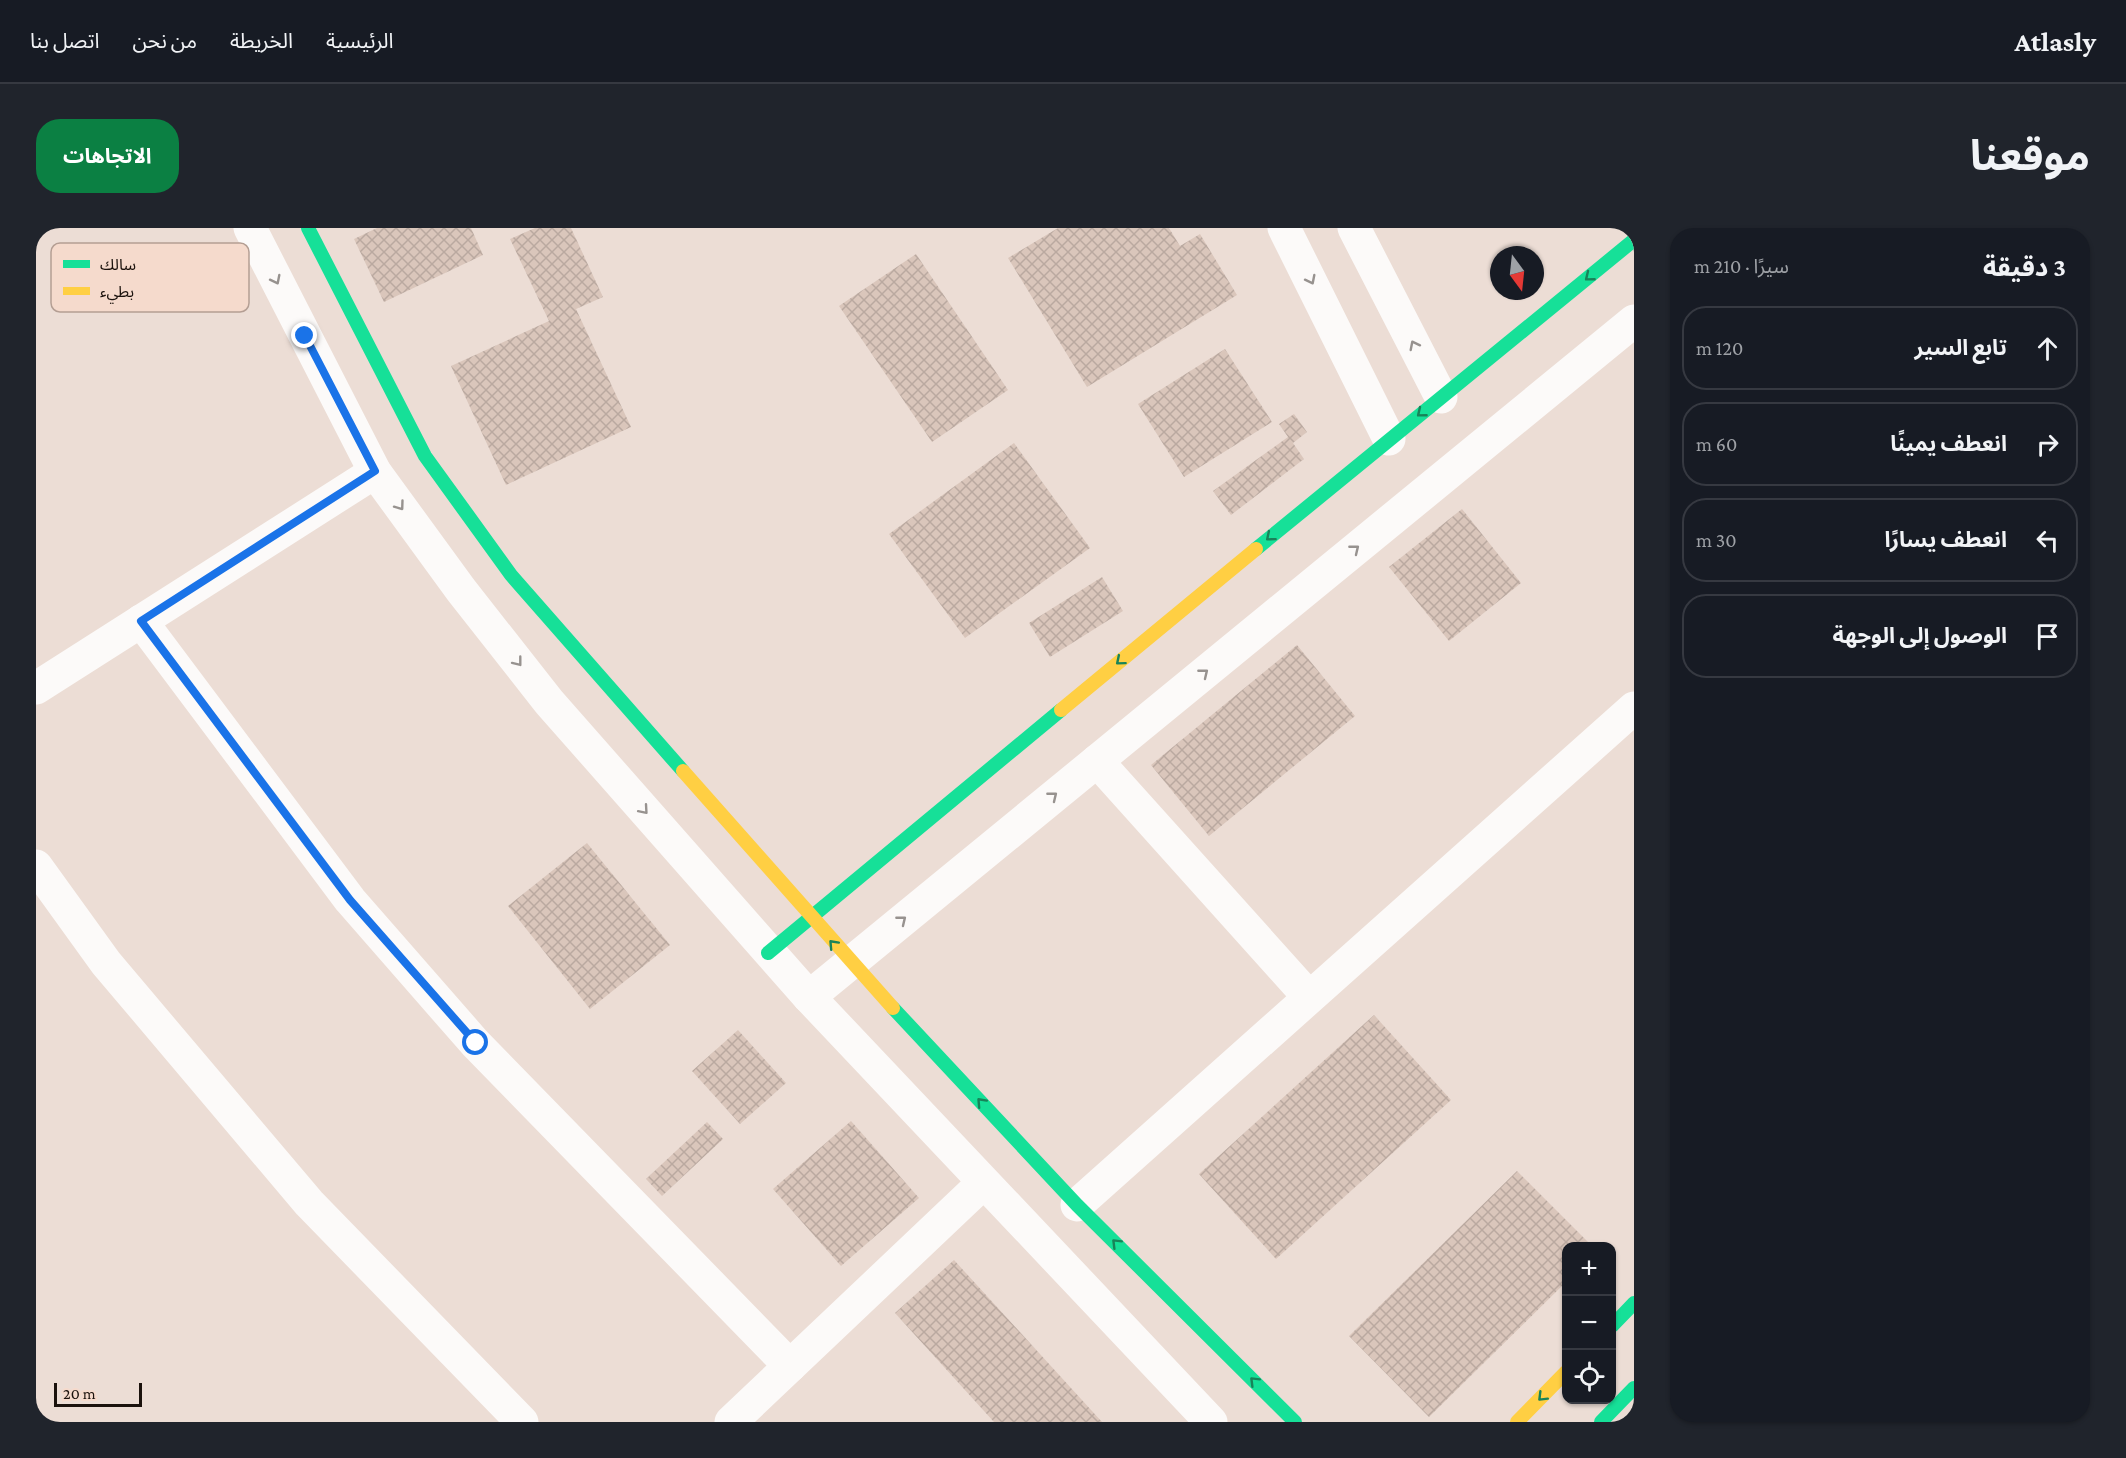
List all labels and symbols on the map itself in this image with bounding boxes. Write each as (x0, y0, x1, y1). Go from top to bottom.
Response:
legend (51, 243, 249, 312)
north arrow (1490, 246, 1544, 300)
text: سالك (100, 256, 136, 273)
one-way arrow (1585, 269, 1596, 280)
one-way arrow (269, 274, 280, 284)
one-way arrow (1303, 274, 1315, 285)
text: بطيء (100, 283, 134, 304)
route end (291, 322, 317, 348)
one-way arrow (1410, 341, 1421, 352)
one-way arrow (1417, 406, 1428, 417)
one-way arrow (393, 499, 404, 510)
one-way arrow (1266, 530, 1277, 541)
one-way arrow (1348, 546, 1359, 557)
one-way arrow (1116, 654, 1127, 665)
one-way arrow (510, 655, 521, 666)
one-way arrow (1197, 669, 1208, 680)
one-way arrow (1047, 793, 1058, 804)
one-way arrow (637, 803, 648, 814)
one-way arrow (895, 916, 906, 927)
one-way arrow (830, 941, 841, 952)
route start (462, 1029, 488, 1055)
one-way arrow (977, 1098, 988, 1109)
one-way arrow (1112, 1239, 1122, 1250)
one-way arrow (1250, 1377, 1261, 1388)
scale bar (54, 1380, 142, 1408)
one-way arrow (1538, 1389, 1549, 1400)

